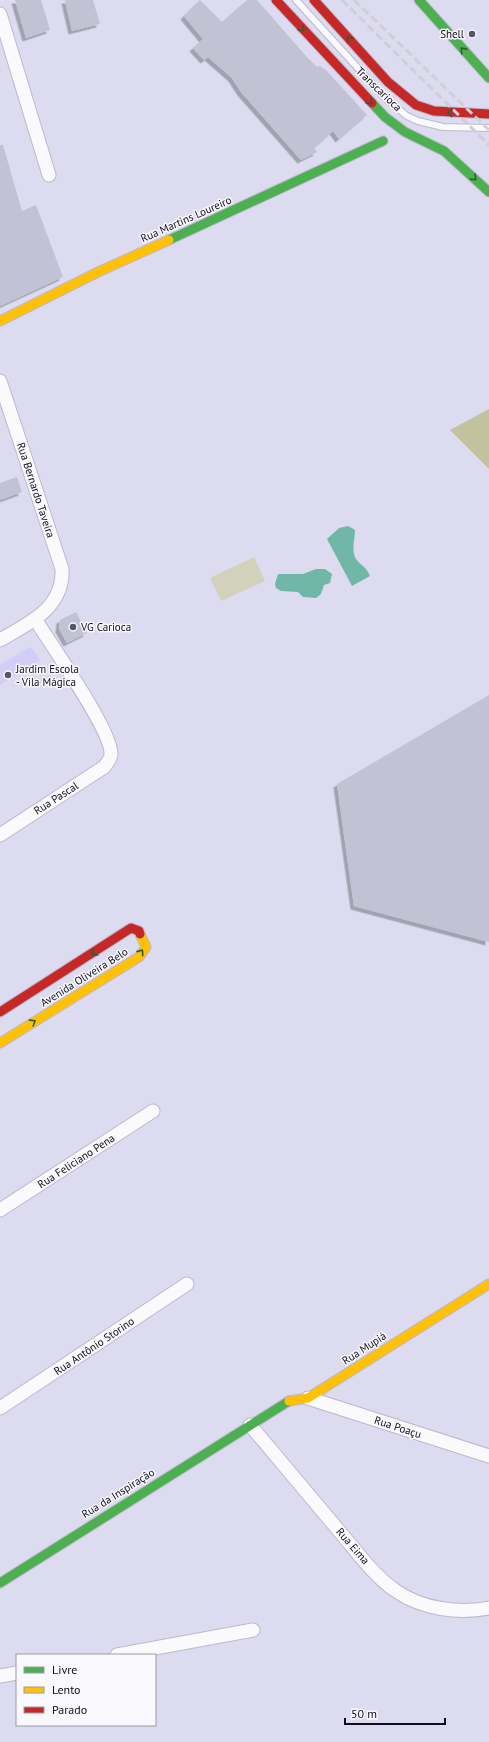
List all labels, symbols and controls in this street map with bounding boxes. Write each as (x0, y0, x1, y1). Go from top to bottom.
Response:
one-way arrow (297, 24, 304, 31)
place label: Shell (440, 27, 465, 41)
marker: Shell (467, 29, 477, 39)
one-way arrow (346, 36, 353, 43)
one-way arrow (461, 47, 468, 54)
street label: Transcarioca (353, 64, 405, 114)
one-way arrow (366, 97, 373, 105)
one-way arrow (447, 108, 453, 117)
one-way arrow (469, 173, 477, 180)
street label: Rua Martins Loureiro (138, 193, 234, 245)
street label: Rua Bernardo Taveira (14, 441, 58, 539)
place label: VG Carioca (80, 620, 131, 634)
marker: VG Carioca (68, 622, 78, 632)
place label: Jardim Escola - Vila Mágica (15, 662, 79, 689)
marker: Jardim Escola - Vila Mágica (3, 670, 13, 680)
street label: Rua Pascal (31, 778, 82, 818)
street label: Avenida Oliveira Belo (38, 944, 131, 1010)
one-way arrow (91, 948, 98, 955)
one-way arrow (137, 949, 144, 956)
one-way arrow (29, 1020, 36, 1027)
street label: Rua Feliciano Pena (35, 1131, 117, 1191)
street label: Rua Antônio Storino (51, 1314, 137, 1378)
street label: Rua Mupiá (339, 1329, 389, 1367)
street label: Rua Poaçu (373, 1413, 423, 1441)
street label: Rua da Inspiração (79, 1465, 157, 1521)
street label: Rua Eima (333, 1525, 373, 1567)
legend (16, 1654, 156, 1726)
text: Livre (52, 1662, 77, 1677)
text: Lento (52, 1682, 81, 1697)
scale bar (345, 1700, 445, 1726)
text: Parado (52, 1702, 87, 1717)
text: 50 m (351, 1706, 377, 1721)

